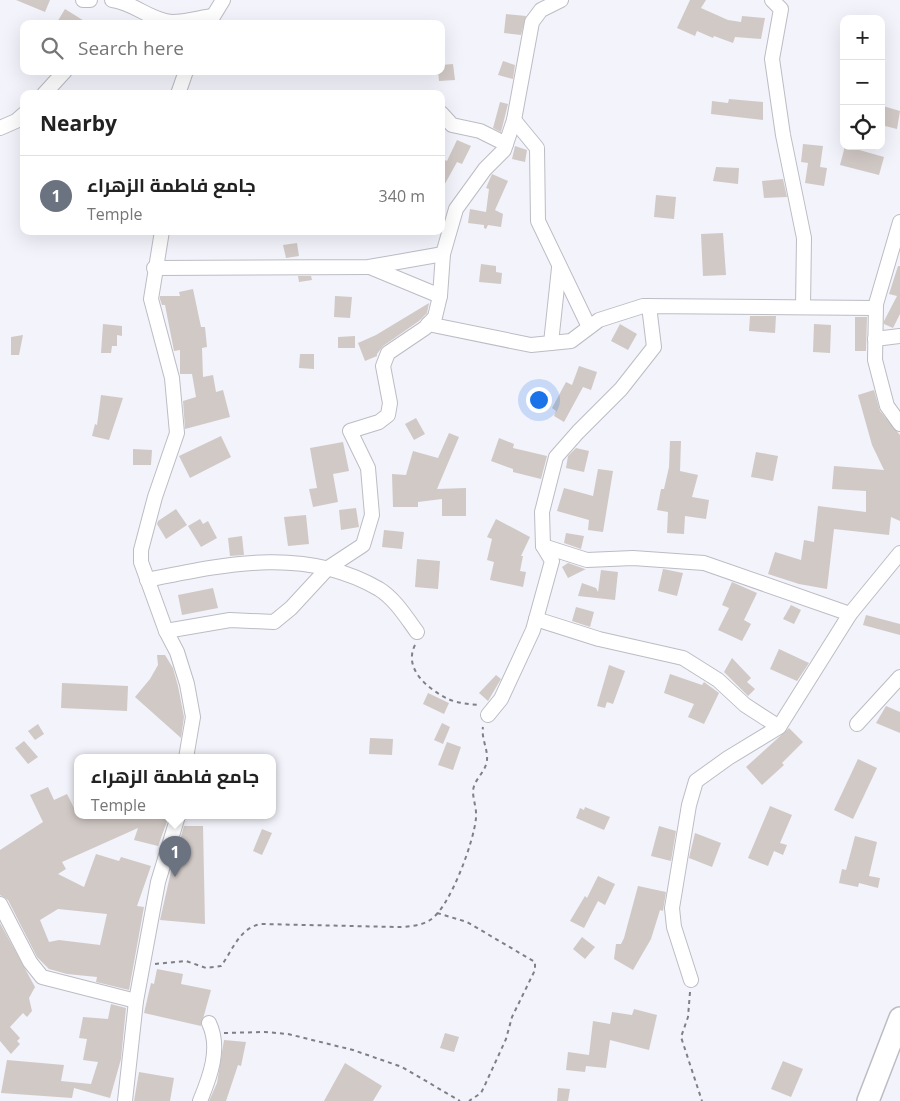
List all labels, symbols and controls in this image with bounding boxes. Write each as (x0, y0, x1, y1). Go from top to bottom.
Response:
map controls (840, 15, 885, 150)
button: + (840, 15, 885, 60)
search box (20, 20, 445, 75)
icon: search (38, 34, 66, 62)
text: Search here (78, 35, 184, 61)
button: − (840, 60, 885, 105)
button: locate (840, 105, 885, 150)
text: Nearby (40, 109, 117, 137)
text: جامع فاطمة الزهراء (87, 172, 256, 198)
text: 1 (51, 185, 61, 207)
text: 340 m (379, 185, 425, 207)
text: Temple (87, 203, 142, 225)
your location (526, 387, 552, 413)
popup (74, 754, 276, 819)
text: جامع فاطمة الزهراء (91, 763, 259, 789)
text: Temple (91, 794, 146, 816)
pin: 1 (159, 836, 191, 877)

